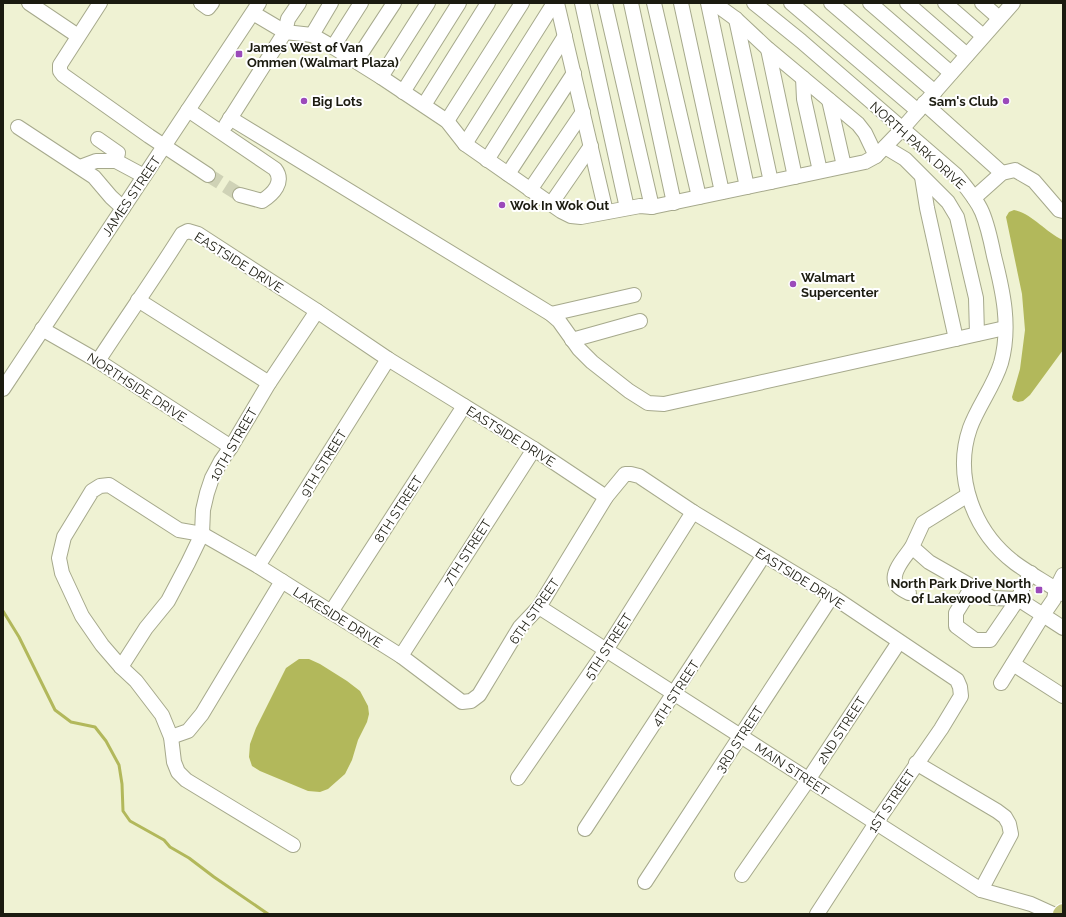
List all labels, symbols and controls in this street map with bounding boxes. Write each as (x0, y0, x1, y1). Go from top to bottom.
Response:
place label: James West of Van Ommen (Walmart Plaza) (247, 40, 399, 70)
marker: James West of Van Ommen (Walmart Plaza) (234, 49, 244, 59)
place label: Big Lots (312, 94, 363, 109)
place label: Sam's Club (929, 94, 998, 109)
marker: Big Lots (299, 96, 309, 106)
marker: Sam's Club (1001, 96, 1011, 106)
street label: NORTH PARK DRIVE (867, 99, 968, 192)
street label: JAMES STREET (99, 153, 164, 239)
place label: Wok In Wok Out (510, 198, 609, 213)
marker: Wok In Wok Out (497, 200, 507, 210)
street label: EASTSIDE DRIVE (192, 229, 286, 296)
place label: Walmart Supercenter (801, 270, 879, 300)
marker: Walmart Supercenter (788, 279, 798, 289)
street label: NORTHSIDE DRIVE (84, 350, 189, 425)
street label: EASTSIDE DRIVE (464, 403, 558, 470)
street label: 10TH STREET (207, 405, 260, 483)
street label: 9TH STREET (297, 427, 350, 499)
street label: 8TH STREET (371, 473, 426, 545)
street label: 7TH STREET (441, 516, 494, 588)
street label: EASTSIDE DRIVE (753, 545, 847, 612)
street label: 6TH STREET (506, 576, 563, 647)
place label: North Park Drive North of Lakewood (AMR) (890, 576, 1031, 606)
street label: LAKESIDE DRIVE (291, 584, 385, 651)
marker: North Park Drive North of Lakewood (AMR) (1034, 585, 1044, 595)
street label: 5TH STREET (582, 610, 635, 682)
street label: 4TH STREET (649, 658, 702, 729)
street label: 2ND STREET (814, 694, 869, 767)
street label: 3RD STREET (712, 703, 766, 775)
street label: MAIN STREET (752, 740, 831, 799)
street label: 1ST STREET (865, 767, 918, 835)

